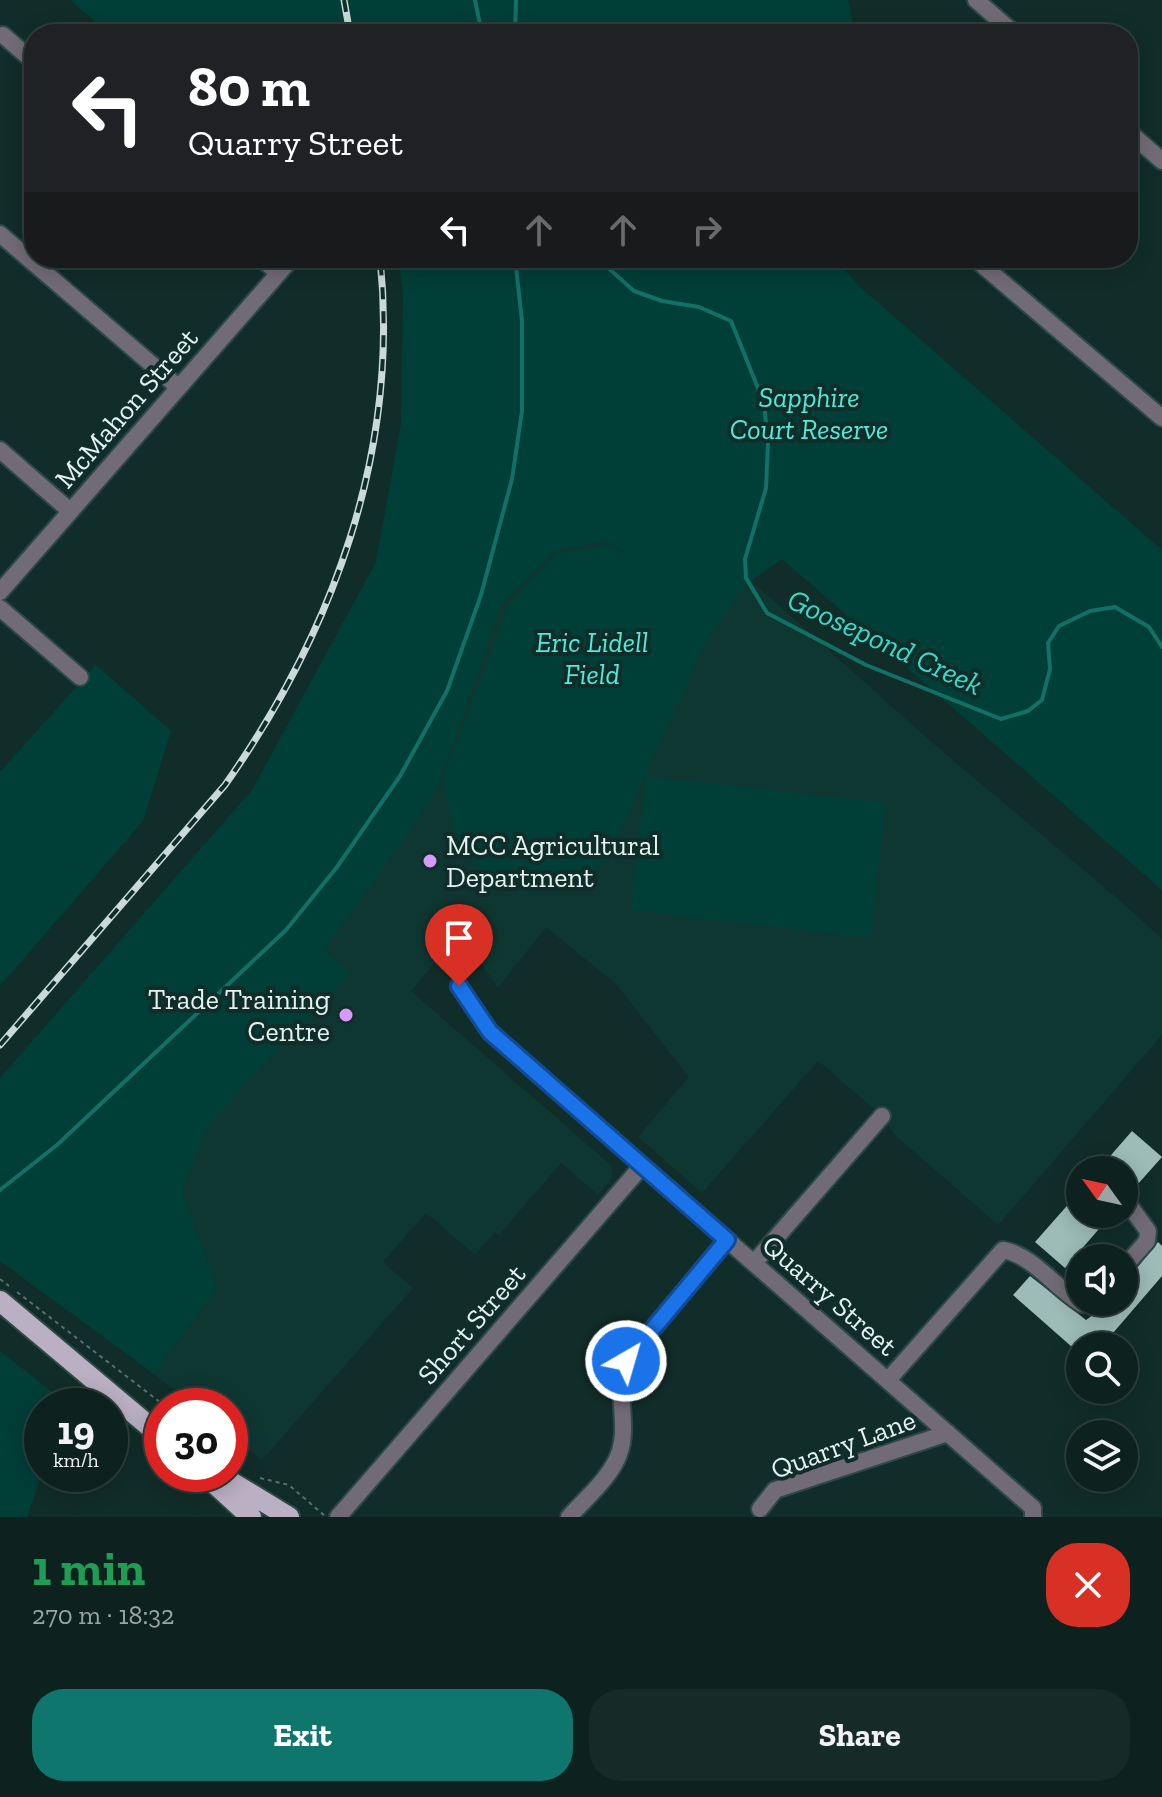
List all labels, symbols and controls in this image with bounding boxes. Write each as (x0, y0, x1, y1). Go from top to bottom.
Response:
text: 80 m (188, 53, 310, 120)
icon: left (56, 56, 160, 160)
text: Quarry Street (188, 121, 403, 164)
icon: left (433, 208, 477, 252)
icon: ahead (517, 208, 561, 252)
icon: ahead (601, 208, 645, 252)
icon: right (685, 208, 729, 252)
street label: McMahon Street (48, 321, 205, 495)
park label: Sapphire Court Reserve (730, 381, 888, 446)
water label: Goosepond Creek (782, 581, 988, 703)
park label: Eric Lidell Field (536, 626, 648, 691)
place label: MCC Agricultural Department (446, 829, 660, 894)
marker: MCC Agricultural Department (421, 852, 439, 870)
pin (425, 904, 493, 986)
icon: arrive (437, 916, 481, 960)
place label: Trade Training Centre (148, 983, 330, 1048)
marker: Trade Training Centre (337, 1006, 355, 1024)
north arrow (1066, 1156, 1138, 1228)
map controls (1066, 1156, 1138, 1492)
street label: Quarry Street (756, 1228, 904, 1363)
button: sound (1066, 1244, 1138, 1316)
street label: Short Street (411, 1257, 533, 1391)
position arrow (584, 1319, 668, 1403)
button: search (1066, 1332, 1138, 1404)
speed limit sign: 30 (144, 1388, 248, 1492)
street label: Quarry Lane (766, 1403, 920, 1486)
text: 19 (57, 1406, 95, 1454)
button: layers (1066, 1420, 1138, 1492)
text: km/h (53, 1448, 99, 1472)
text: 1 min (32, 1540, 145, 1597)
button: close (1046, 1543, 1130, 1627)
text: 270 m · 18:32 (32, 1599, 174, 1631)
button: Exit (32, 1689, 573, 1781)
button: Share (589, 1689, 1130, 1781)

